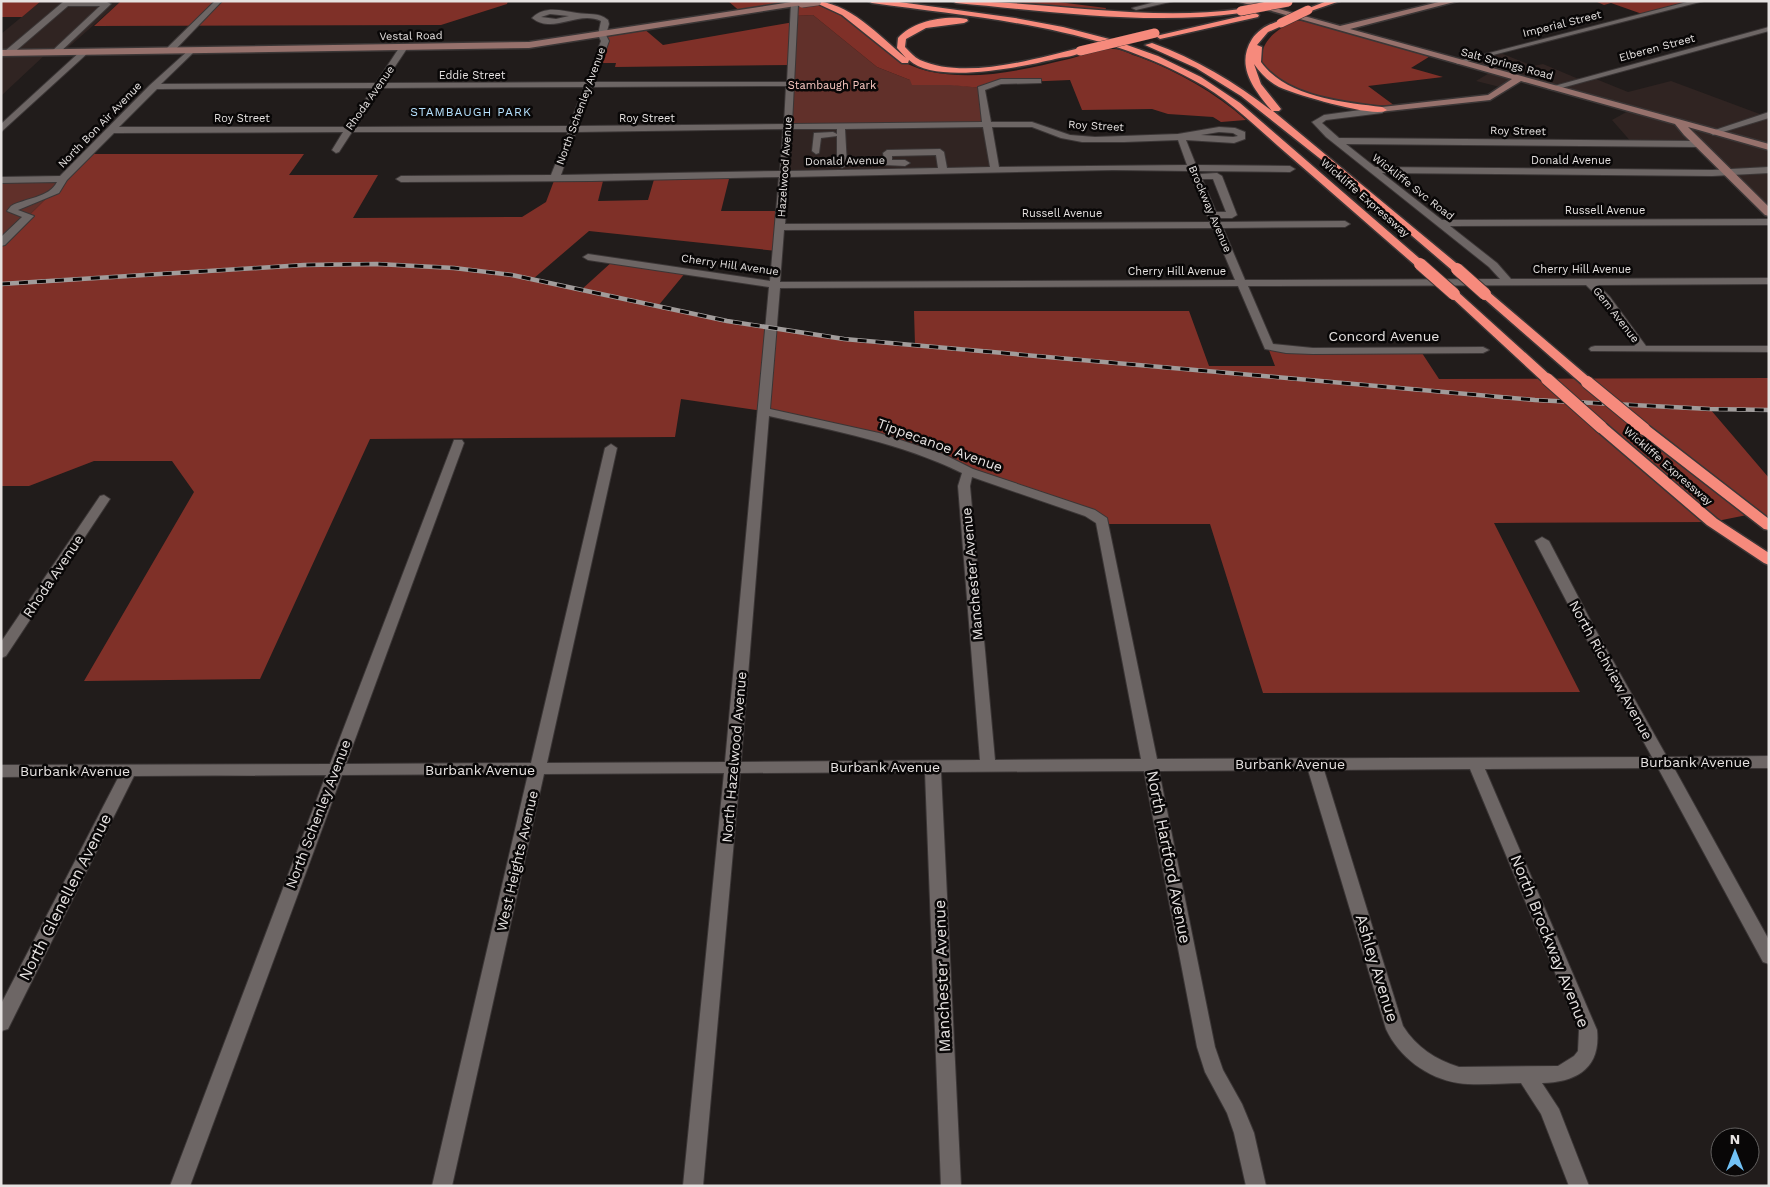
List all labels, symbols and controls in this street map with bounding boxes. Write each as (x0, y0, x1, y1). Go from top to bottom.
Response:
street label: Imperial Street (1521, 8, 1603, 40)
street label: Vestal Road (379, 29, 443, 43)
street label: Elberen Street (1618, 32, 1697, 64)
street label: North Schenley Avenue (554, 45, 608, 167)
street label: Salt Springs Road (1459, 45, 1555, 83)
street label: Rhoda Avenue (343, 63, 397, 133)
street label: Eddie Street (439, 69, 506, 82)
street label: North Bon Air Avenue (56, 79, 144, 171)
park label: Stambaugh Park (788, 79, 876, 92)
district label: STAMBAUGH PARK (410, 105, 532, 119)
street label: Roy Street (214, 112, 270, 125)
street label: Roy Street (619, 112, 675, 125)
street label: Hazelwood Avenue (775, 116, 795, 218)
street label: Roy Street (1068, 118, 1125, 134)
street label: Roy Street (1490, 124, 1546, 138)
street label: Wickliffe Svc Road (1369, 151, 1457, 223)
street label: Donald Avenue (805, 154, 885, 168)
street label: Donald Avenue (1531, 154, 1611, 167)
street label: Wickliffe Expressway (1318, 156, 1412, 240)
street label: Brockway Avenue (1186, 164, 1234, 254)
street label: Russell Avenue (1565, 204, 1645, 217)
street label: Russell Avenue (1022, 207, 1102, 220)
street label: Cherry Hill Avenue (680, 252, 780, 278)
street label: Cherry Hill Avenue (1533, 263, 1631, 276)
street label: Cherry Hill Avenue (1128, 265, 1226, 278)
street label: Gem Avenue (1590, 285, 1642, 345)
street label: Concord Avenue (1329, 328, 1439, 344)
street label: Tippecanoe Avenue (875, 415, 1005, 475)
street label: Wickliffe Expressway (1621, 424, 1715, 508)
street label: Manchester Avenue (958, 507, 986, 641)
street label: Rhoda Avenue (19, 532, 87, 620)
street label: North Richview Avenue (1566, 598, 1656, 742)
street label: North Hazelwood Avenue (719, 671, 749, 843)
street label: North Schenley Avenue (282, 737, 354, 891)
street label: Burbank Avenue (1640, 754, 1750, 770)
street label: Burbank Avenue (1235, 756, 1345, 772)
street label: Burbank Avenue (830, 759, 940, 775)
street label: Burbank Avenue (425, 762, 535, 778)
street label: Burbank Avenue (20, 763, 130, 779)
street label: North Hartford Avenue (1143, 769, 1195, 945)
street label: West Heights Avenue (493, 789, 541, 933)
street label: North Glenellen Avenue (15, 810, 115, 984)
street label: North Brockway Avenue (1507, 852, 1593, 1030)
street label: Manchester Avenue (930, 899, 954, 1053)
street label: Ashley Avenue (1352, 912, 1402, 1024)
north arrow (1710, 1127, 1760, 1177)
text: N (1730, 1131, 1740, 1147)

